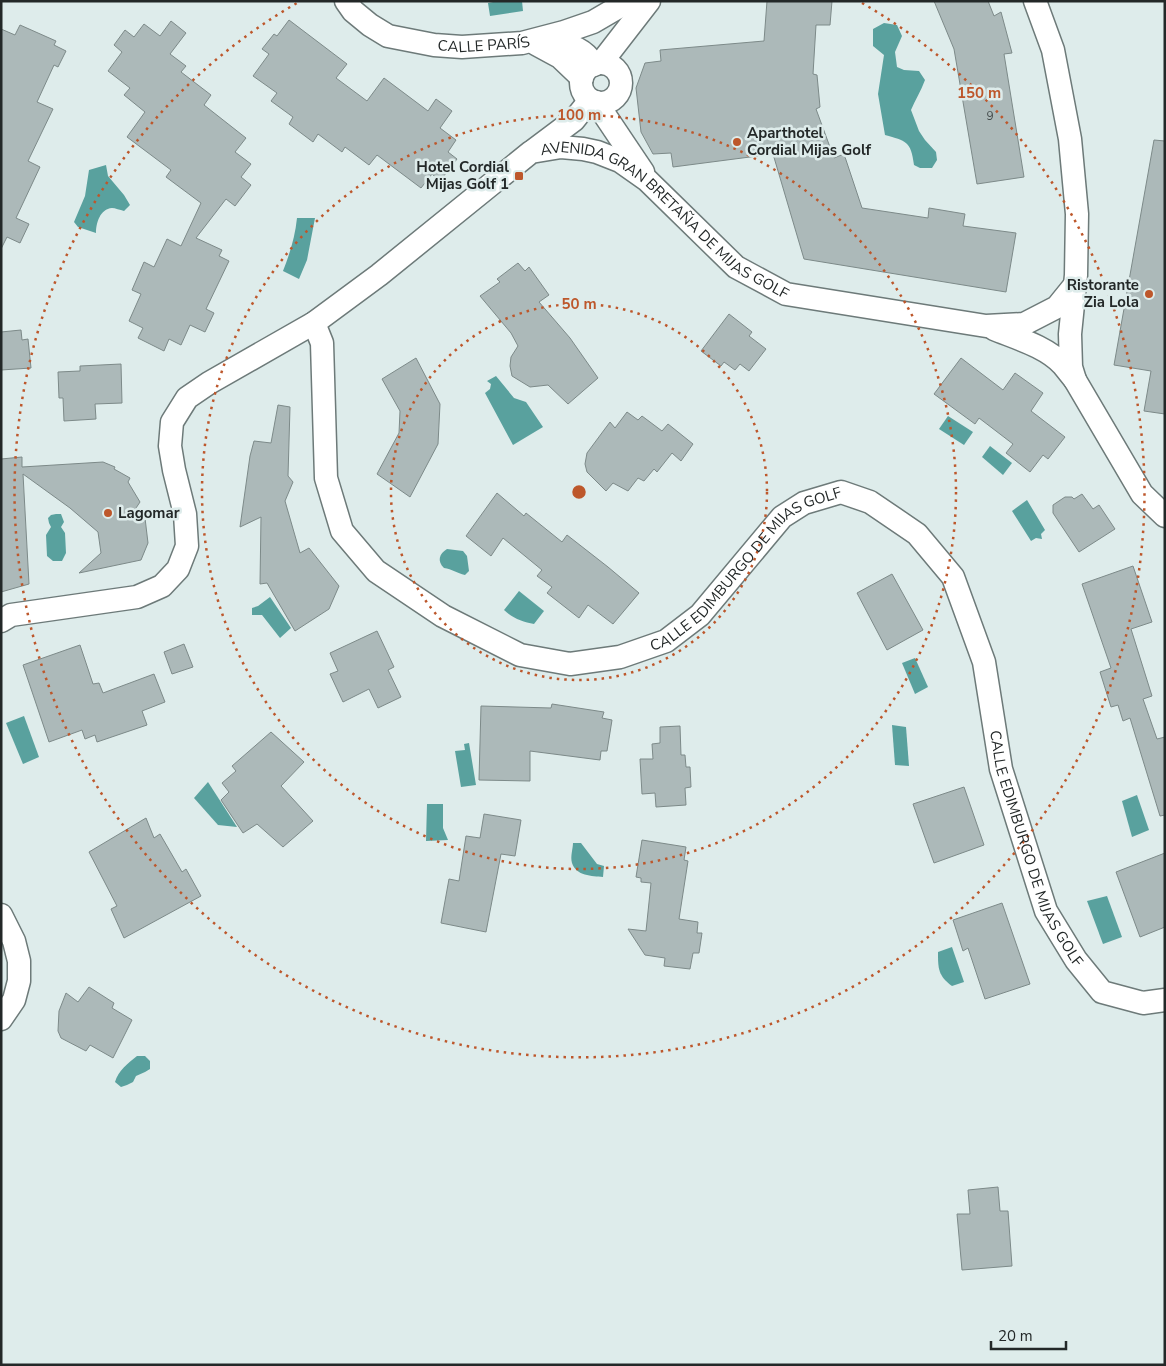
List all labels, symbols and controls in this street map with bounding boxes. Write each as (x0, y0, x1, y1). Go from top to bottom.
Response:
street label: CALLE PARÍS (437, 31, 532, 57)
text: 150 m (957, 83, 1001, 103)
text: 100 m (557, 105, 601, 125)
house number: 9 (986, 108, 994, 124)
place label: Aparthotel Cordial Mijas Golf (747, 123, 872, 160)
marker: Aparthotel Cordial Mijas Golf (731, 136, 743, 148)
street label: AVENIDA GRAN BRETAÑA DE MIJAS GOLF (539, 137, 792, 304)
place label: Hotel Cordial Mijas Golf 1 (416, 157, 509, 194)
marker: Hotel Cordial Mijas Golf 1 (513, 170, 525, 182)
place label: Ristorante Zia Lola (1067, 275, 1139, 312)
marker: Ristorante Zia Lola (1143, 288, 1155, 300)
text: 50 m (561, 294, 597, 314)
street label: CALLE EDIMBURGO DE MIJAS GOLF (647, 482, 844, 656)
centre of rings (570, 483, 588, 501)
place label: Lagomar (118, 503, 180, 523)
marker: Lagomar (102, 507, 114, 519)
street label: CALLE EDIMBURGO DE MIJAS GOLF (985, 729, 1088, 971)
scale bar (991, 1318, 1066, 1350)
text: 20 m (998, 1326, 1033, 1346)

